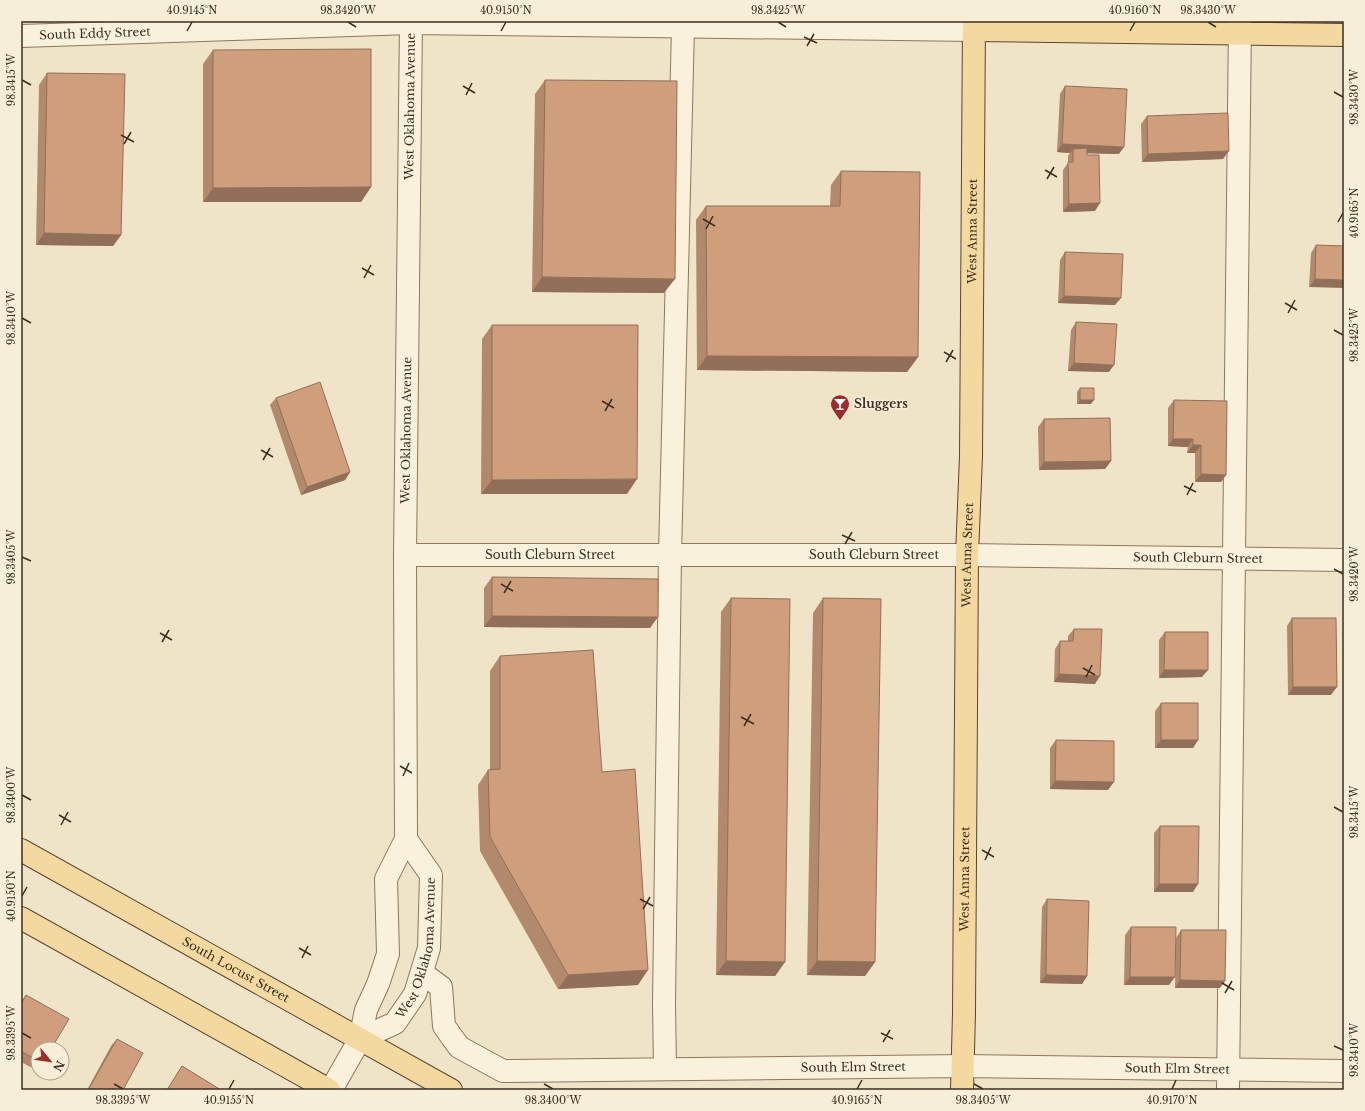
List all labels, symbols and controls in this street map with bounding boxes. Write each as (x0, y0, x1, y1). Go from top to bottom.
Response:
text: 40.9145°N (167, 4, 217, 17)
text: 98.3420°W (320, 4, 376, 17)
text: 40.9150°N (480, 4, 532, 17)
text: 98.3425°W (751, 4, 805, 17)
text: 40.9160°N (1109, 4, 1161, 17)
text: 98.3430°W (1180, 4, 1236, 17)
street label: South Eddy Street (39, 24, 151, 42)
street label: West Oklahoma Avenue (401, 33, 418, 181)
text: 98.3415°W (5, 54, 18, 106)
text: 98.3430°W (1348, 69, 1361, 125)
street label: West Anna Street (964, 178, 980, 285)
text: 40.9165°N (1348, 188, 1361, 238)
text: 98.3410°W (5, 291, 18, 345)
text: 98.3425°W (1348, 308, 1361, 362)
street label: West Oklahoma Avenue (398, 357, 414, 505)
bar icon: Sluggers (829, 393, 851, 421)
place label: Sluggers (854, 396, 908, 411)
street label: West Anna Street (959, 502, 976, 609)
text: 98.3405°W (5, 529, 18, 585)
text: 98.3420°W (1348, 546, 1361, 602)
street label: South Cleburn Street (485, 547, 615, 562)
street label: South Cleburn Street (809, 547, 939, 562)
street label: South Cleburn Street (1133, 549, 1263, 566)
text: 98.3400°W (5, 766, 18, 823)
text: 98.3415°W (1348, 786, 1361, 838)
street label: West Anna Street (957, 826, 972, 933)
text: 40.9150°N (5, 870, 18, 922)
street label: West Oklahoma Avenue (392, 877, 438, 1022)
street label: South Locust Street (180, 934, 293, 1006)
text: 98.3395°W (5, 1005, 18, 1060)
text: 98.3410°W (1348, 1023, 1361, 1077)
north arrow (30, 1041, 70, 1081)
text: N (50, 1058, 67, 1074)
street label: South Elm Street (801, 1059, 906, 1075)
street label: South Elm Street (1125, 1060, 1230, 1077)
text: 98.3395°W (96, 1094, 151, 1107)
text: 40.9155°N (204, 1094, 254, 1107)
text: 98.3400°W (525, 1094, 582, 1107)
text: 40.9165°N (832, 1094, 882, 1107)
text: 98.3405°W (955, 1094, 1011, 1107)
text: 40.9170°N (1147, 1094, 1197, 1107)

